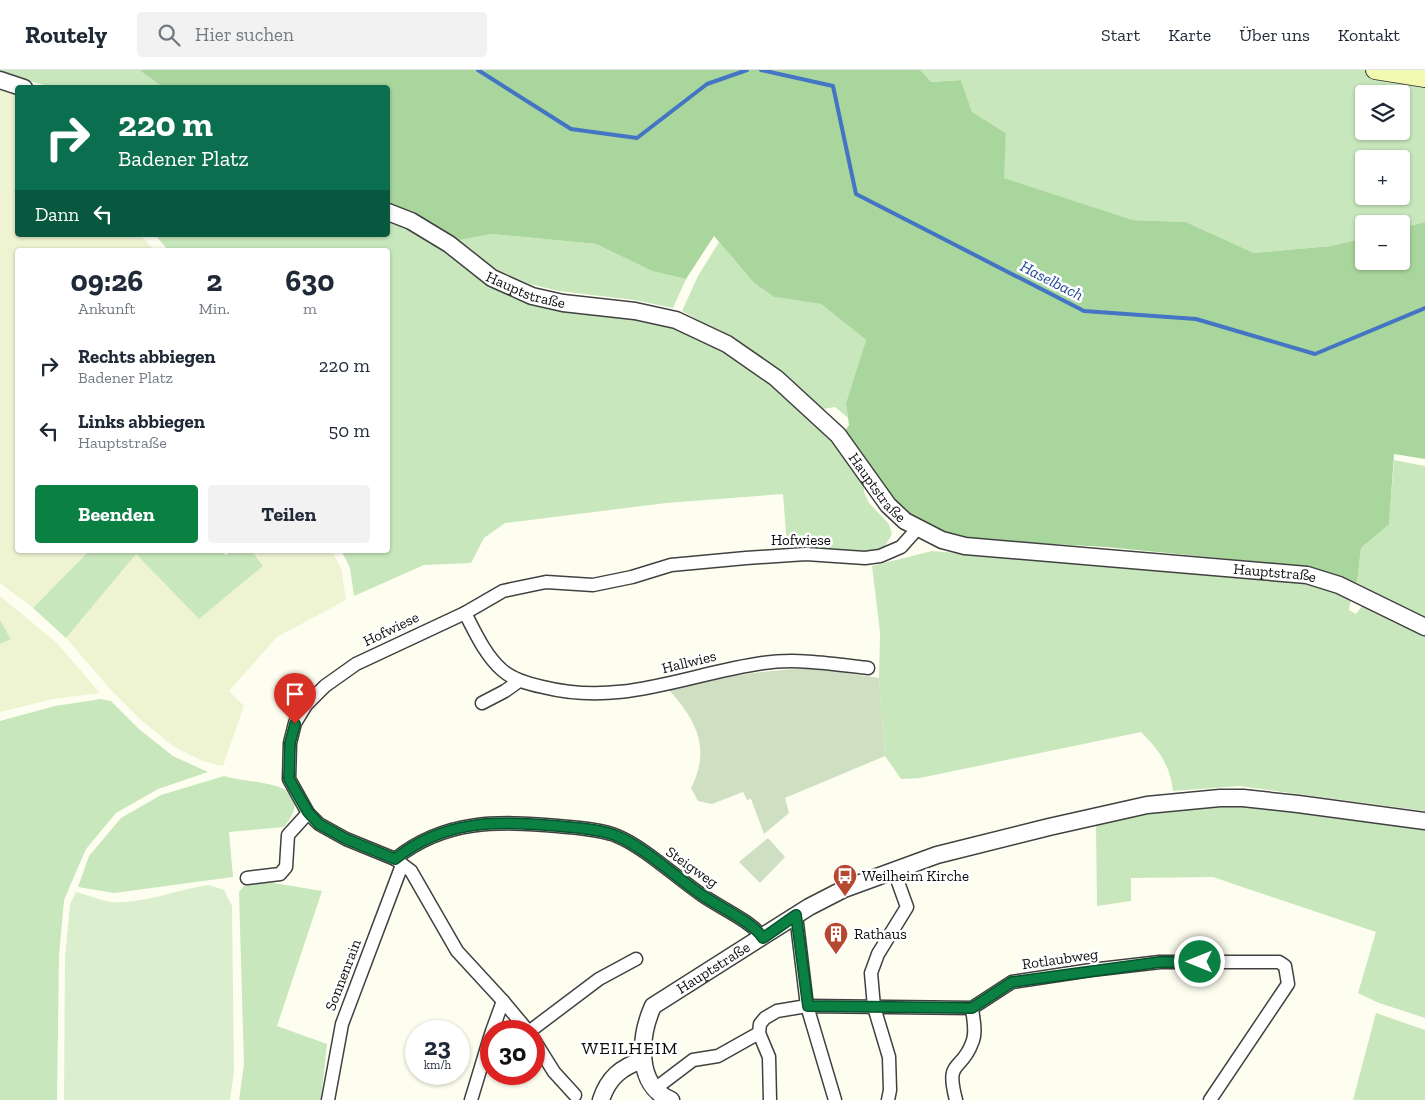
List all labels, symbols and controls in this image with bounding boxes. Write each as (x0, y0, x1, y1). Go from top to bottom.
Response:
search box (137, 12, 487, 57)
text: Routely (25, 20, 107, 49)
icon: search (155, 21, 183, 49)
text: Hier suchen (195, 23, 294, 46)
text: Start (1101, 24, 1140, 46)
text: Karte (1168, 24, 1211, 46)
text: Über uns (1239, 24, 1310, 46)
text: Kontakt (1338, 24, 1400, 46)
map controls (1355, 85, 1410, 270)
button: layers (1355, 85, 1410, 140)
text: 220 m (118, 103, 213, 145)
icon: right (35, 105, 100, 170)
text: Badener Platz (118, 145, 249, 172)
button: + (1355, 150, 1410, 205)
icon: left (89, 200, 117, 228)
text: Dann (35, 203, 79, 226)
button: − (1355, 215, 1410, 270)
water label: Haselbach (1017, 256, 1086, 304)
text: 09:26 (70, 263, 143, 299)
text: 2 (206, 263, 222, 299)
text: 630 (285, 263, 335, 299)
street label: Hauptstraße (483, 268, 567, 312)
text: Ankunft (78, 299, 135, 318)
text: Min. (199, 299, 230, 318)
text: m (303, 299, 317, 318)
text: Rechts abbiegen (78, 345, 216, 368)
icon: right (35, 352, 63, 380)
text: 220 m (319, 354, 370, 377)
text: Badener Platz (78, 368, 173, 387)
text: Links abbiegen (78, 410, 205, 433)
icon: left (35, 417, 63, 445)
text: 50 m (329, 419, 370, 442)
text: Hauptstraße (78, 433, 167, 452)
street label: Hauptstraße (845, 449, 910, 526)
button: Beenden (35, 485, 198, 543)
button: Teilen (208, 485, 370, 543)
street label: Hofwiese (771, 531, 831, 549)
street label: Hauptstraße (1233, 560, 1319, 586)
street label: Hofwiese (360, 608, 422, 650)
street label: Hallwies (660, 647, 718, 677)
pin (274, 673, 316, 724)
icon: arrive (281, 680, 309, 708)
street label: Steigweg (662, 843, 722, 891)
bus stop icon: Weilheim Kirche (832, 863, 858, 897)
place label: Weilheim Kirche (862, 867, 969, 885)
building icon: Rathaus (823, 921, 849, 955)
place label: Rathaus (854, 925, 907, 943)
position arrow (1173, 935, 1225, 987)
street label: Sonnenrain (321, 936, 365, 1013)
street label: Hauptstraße (673, 938, 753, 998)
street label: Rotlaubweg (1021, 945, 1099, 973)
speed limit sign: 30 (480, 1020, 545, 1085)
text: 23 (424, 1031, 451, 1061)
district label: WEILHEIM (582, 1037, 678, 1059)
text: km/h (424, 1058, 451, 1072)

